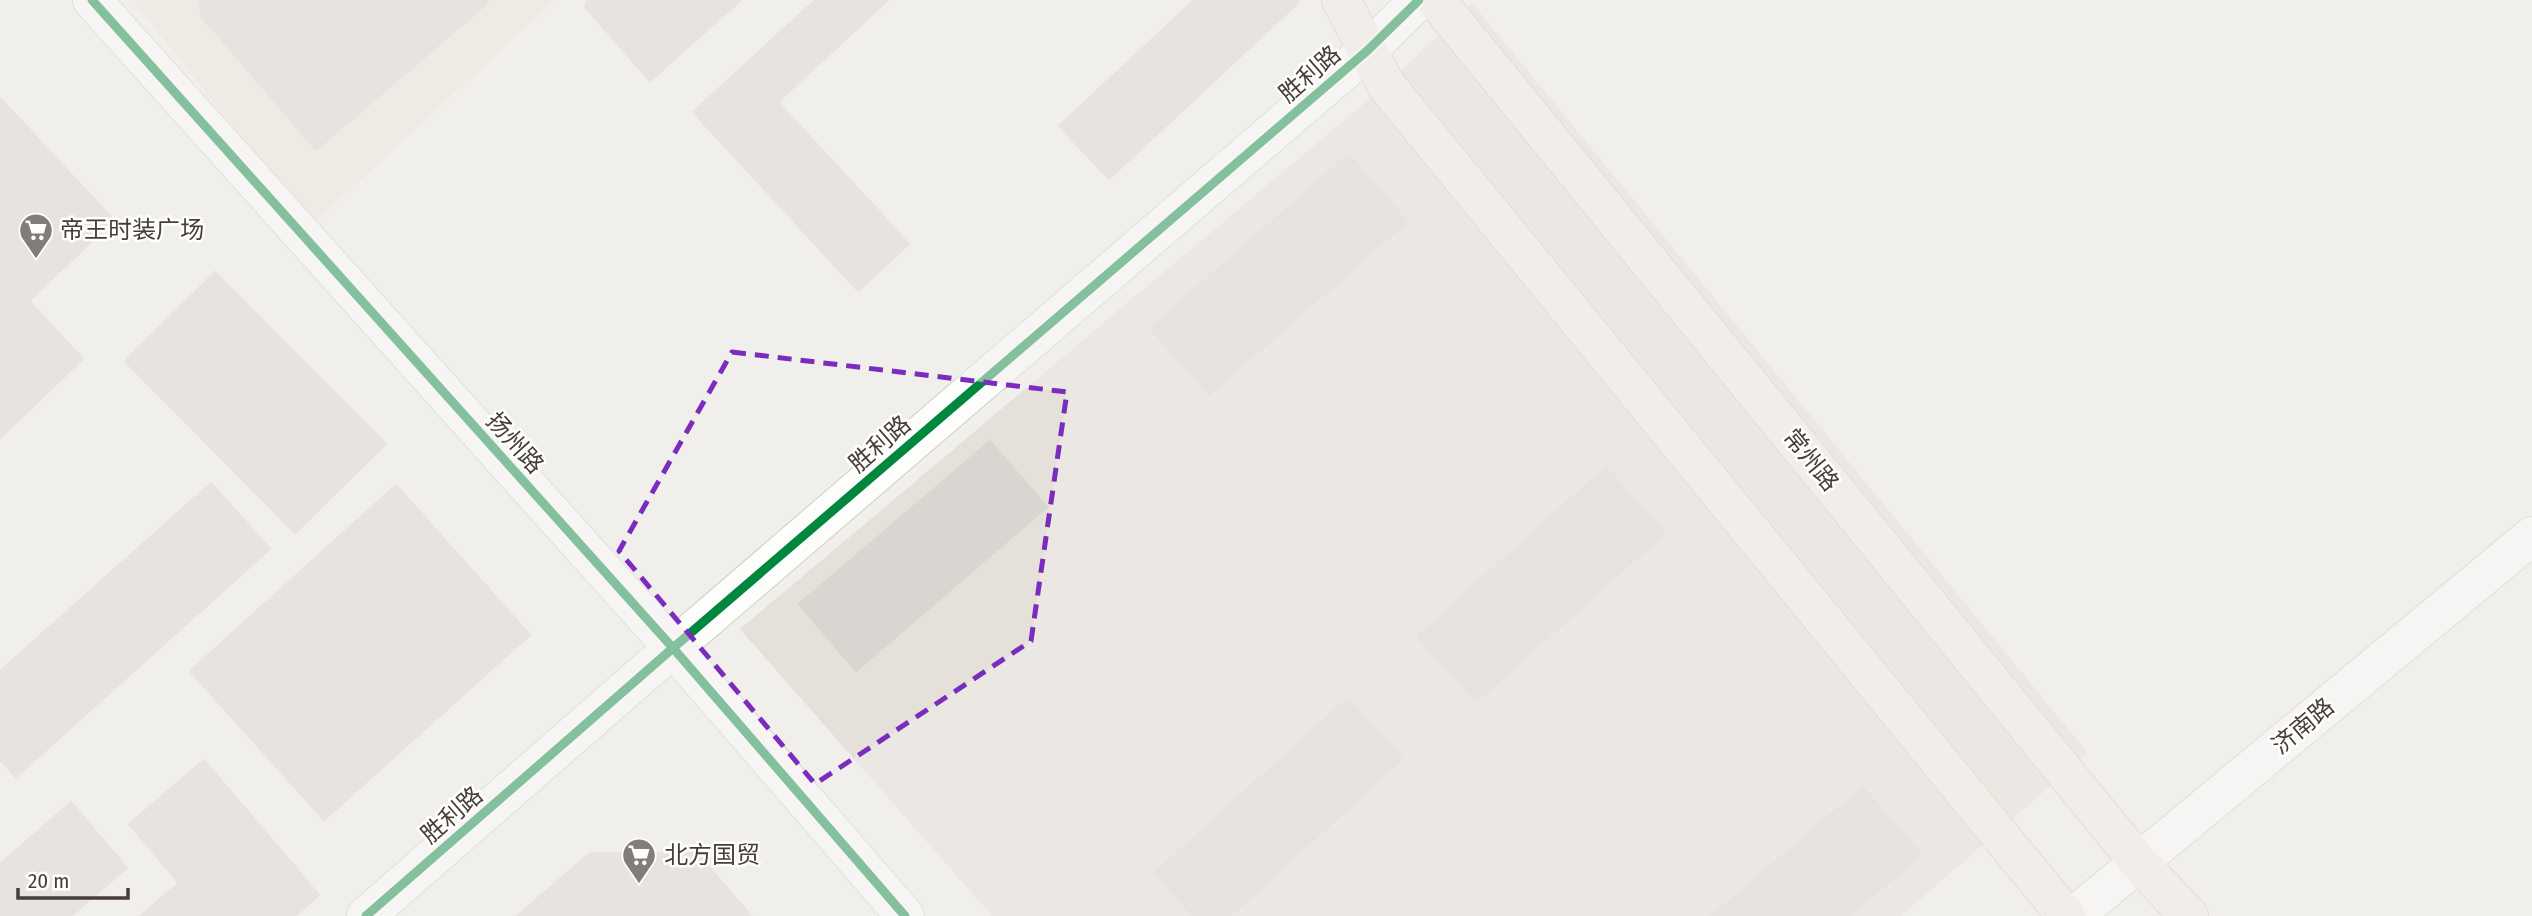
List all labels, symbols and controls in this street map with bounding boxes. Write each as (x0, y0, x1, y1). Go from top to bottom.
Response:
street label: 胜利路 (1274, 40, 1346, 108)
supermarket icon: 帝王时装广场 (17, 211, 55, 260)
place label: 帝王时装广场 (60, 216, 204, 244)
street label: 扬州路 (481, 407, 549, 479)
street label: 胜利路 (844, 410, 916, 478)
street label: 常州路 (1777, 423, 1845, 497)
street label: 济南路 (2266, 692, 2340, 760)
street label: 胜利路 (416, 781, 488, 849)
supermarket icon: 北方国贸 (620, 836, 658, 885)
place label: 北方国贸 (664, 841, 760, 869)
scale bar (18, 856, 128, 900)
text: 20 m (28, 868, 69, 894)

